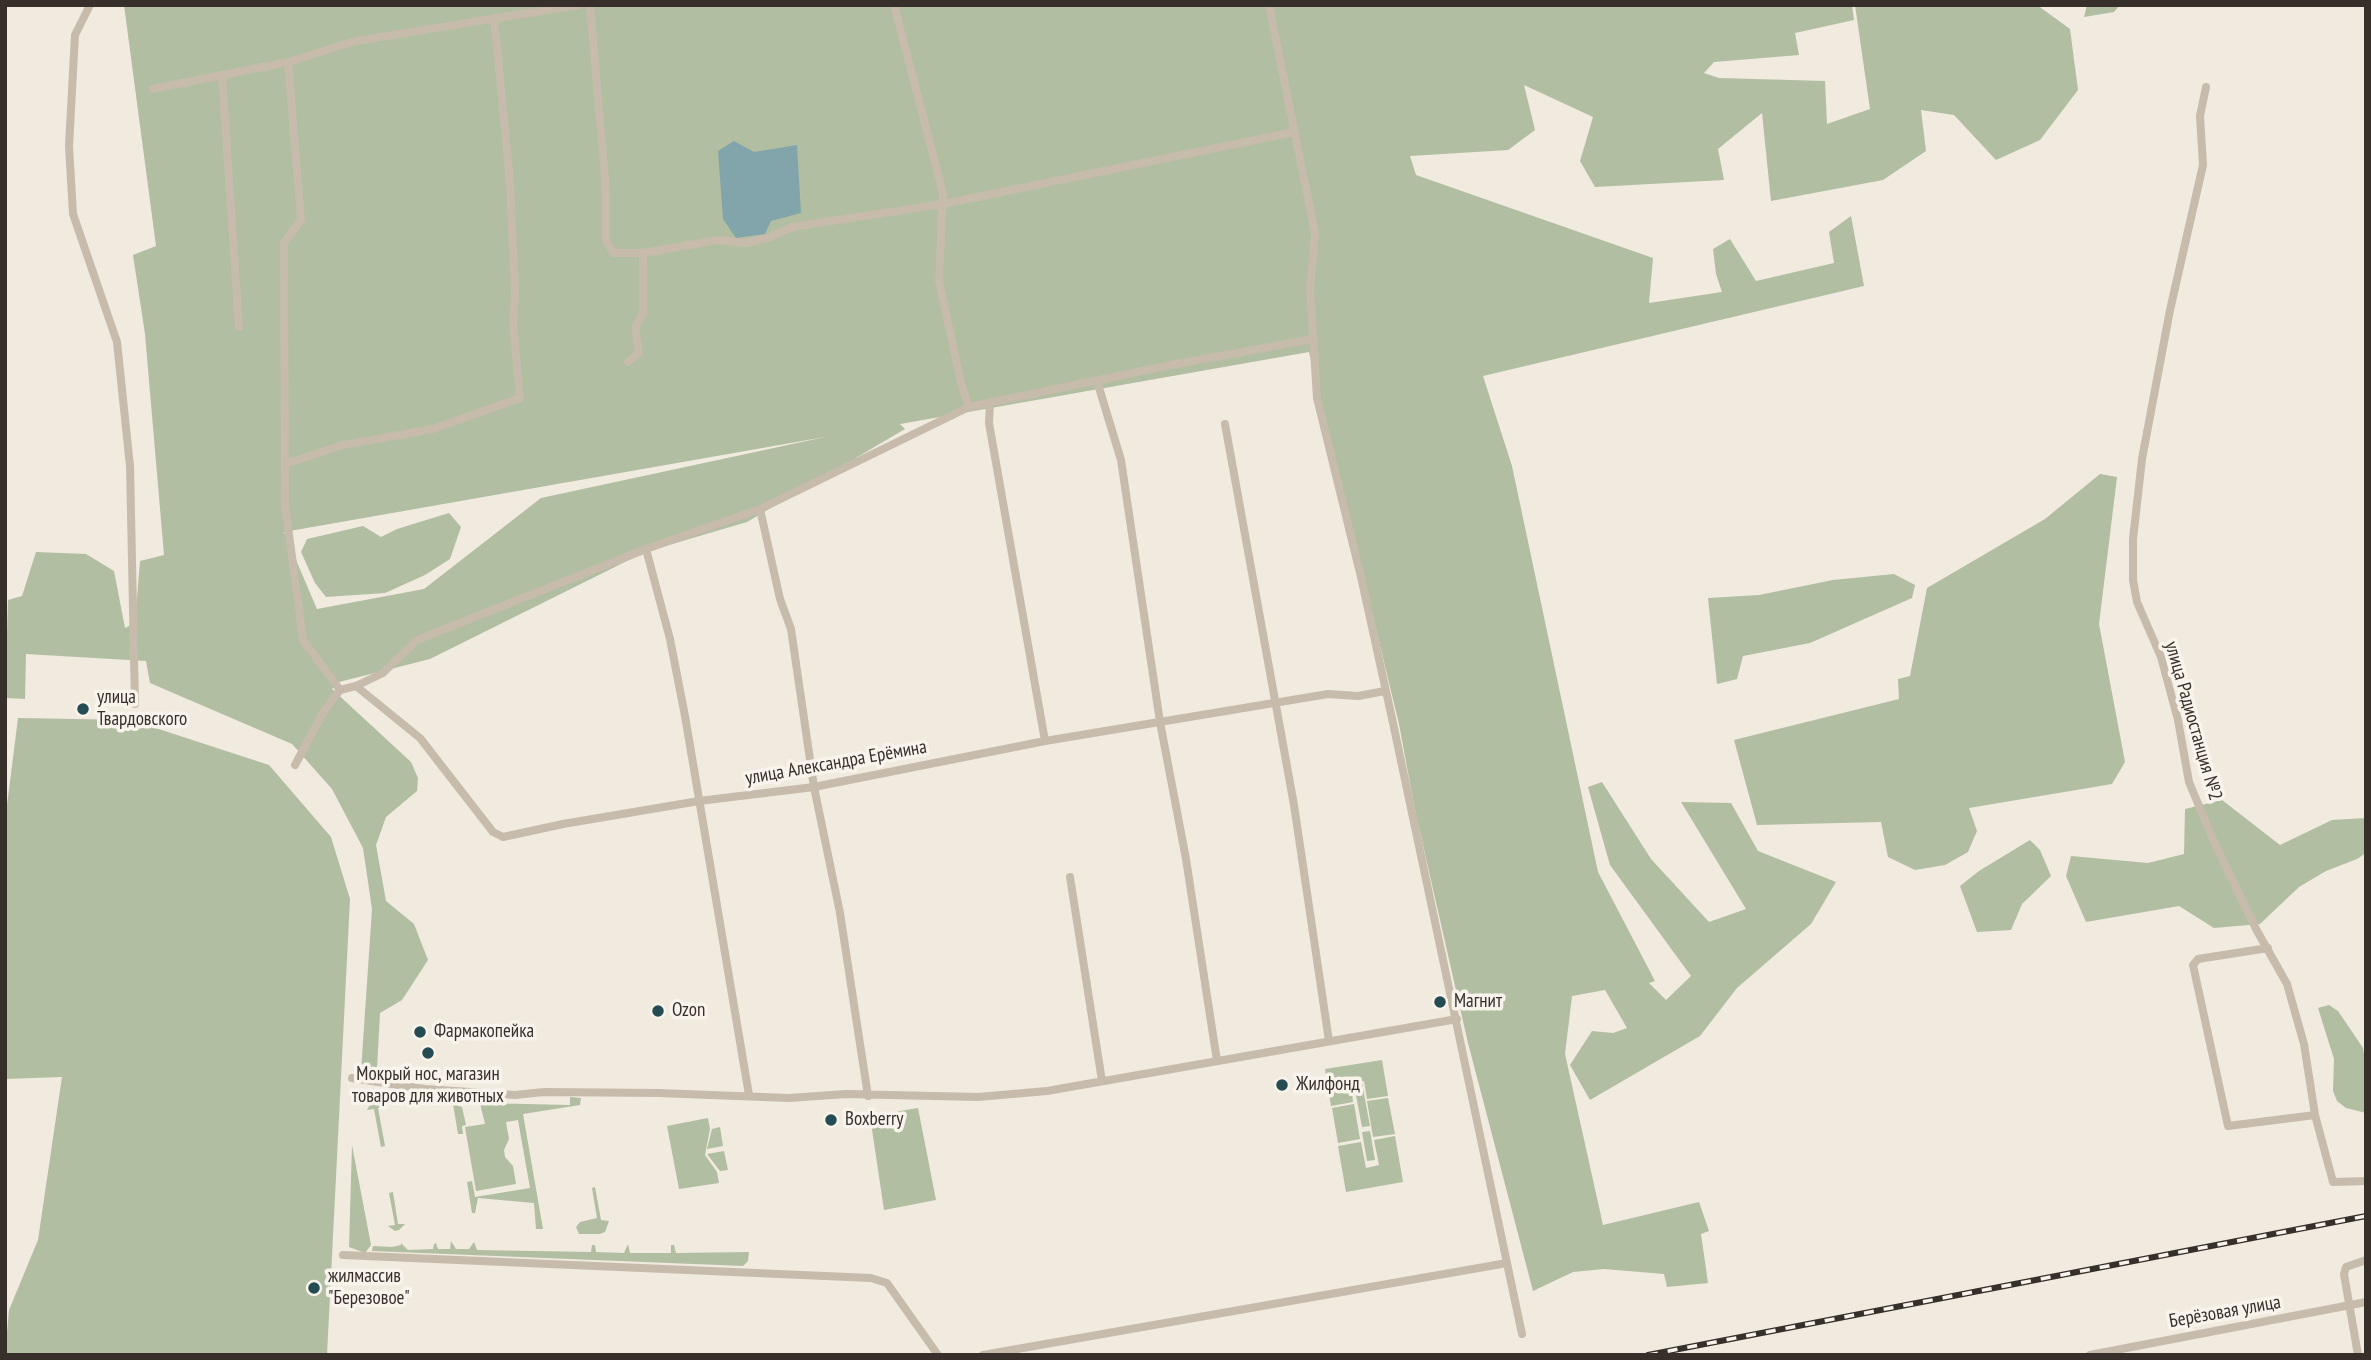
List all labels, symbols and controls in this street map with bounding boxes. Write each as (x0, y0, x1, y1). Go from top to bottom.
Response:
street label: улица Радиостанция №2 (2159, 639, 2227, 803)
place label: улица Твардовского (97, 687, 187, 731)
marker: улица Твардовского (75, 701, 91, 717)
street label: улица Александра Ерёмина (744, 736, 928, 790)
place label: Магнит (1454, 991, 1502, 1013)
marker: Магнит (1432, 994, 1448, 1010)
place label: Ozon (672, 1000, 705, 1022)
marker: Ozon (650, 1003, 666, 1019)
place label: Фармакопейка (434, 1021, 534, 1043)
marker: Фармакопейка (412, 1024, 428, 1040)
marker: Мокрый нос, магазин товаров для животных (420, 1045, 436, 1061)
place label: Мокрый нос, магазин товаров для животных (352, 1064, 504, 1108)
place label: Жилфонд (1296, 1074, 1360, 1096)
marker: Жилфонд (1274, 1077, 1290, 1093)
place label: Boxberry (845, 1109, 903, 1131)
marker: Boxberry (823, 1112, 839, 1128)
place label: жилмассив "Березовое" (328, 1266, 410, 1310)
marker: жилмассив "Березовое" (306, 1280, 322, 1296)
street label: Берёзовая улица (2167, 1291, 2283, 1333)

